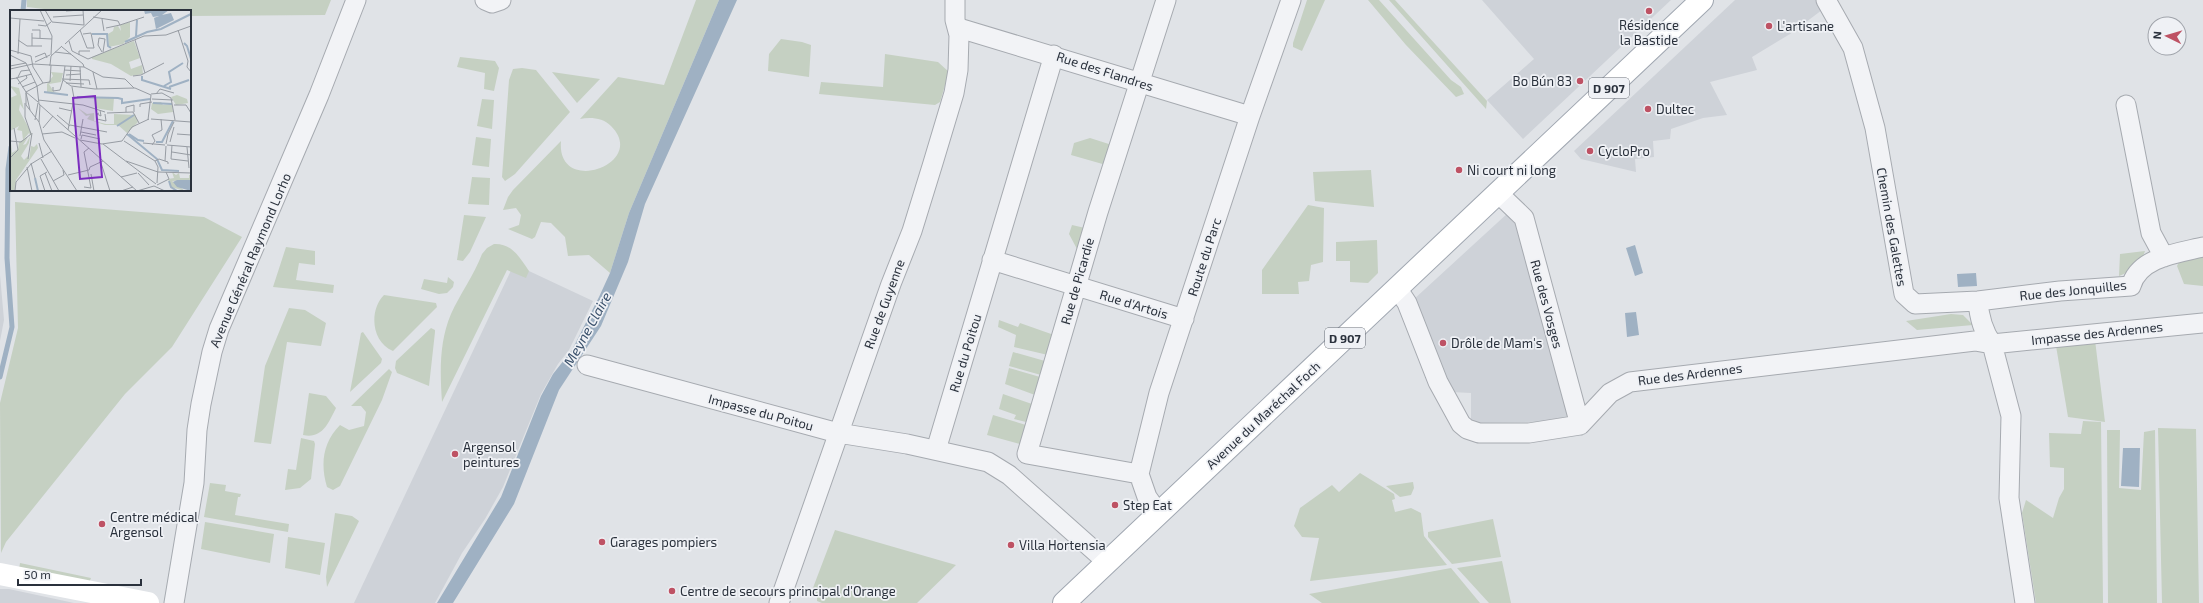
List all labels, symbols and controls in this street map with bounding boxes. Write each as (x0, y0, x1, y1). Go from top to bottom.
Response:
marker: Résidence la Bastide (1644, 6, 1654, 16)
inset map (10, 10, 191, 191)
north arrow (2147, 16, 2187, 56)
place label: Résidence la Bastide (1619, 17, 1679, 48)
place label: L'artisane (1777, 18, 1834, 34)
marker: L'artisane (1764, 21, 1774, 31)
text: N (2150, 31, 2163, 40)
street label: Rue des Flandres (1055, 48, 1155, 94)
place label: Bo Bún 83 (1513, 73, 1572, 89)
marker: Bo Bún 83 (1575, 76, 1585, 86)
road number: D 907 (1589, 78, 1629, 98)
place label: Dultec (1656, 101, 1694, 117)
marker: Dultec (1643, 104, 1653, 114)
place label: CycloPro (1598, 143, 1650, 159)
marker: CycloPro (1585, 146, 1595, 156)
place label: Ni court ni long (1467, 162, 1556, 178)
marker: Ni court ni long (1454, 165, 1464, 175)
street label: Chemin des Galettes (1874, 166, 1910, 288)
street label: Avenue Général Raymond Lorho (206, 170, 294, 350)
street label: Route du Parc (1184, 216, 1224, 298)
street label: Rue de Picardie (1057, 236, 1097, 326)
street label: Rue de Guyenne (860, 257, 908, 351)
street label: Rue des Vosges (1527, 258, 1567, 350)
street label: Rue des Jonquilles (2019, 276, 2127, 304)
street label: Rue d'Artois (1098, 286, 1170, 322)
water label: Meyne Claire (560, 288, 615, 369)
street label: Rue du Poitou (946, 312, 984, 394)
street label: Impasse des Ardennes (2030, 318, 2164, 348)
road number: D 907 (1325, 328, 1365, 348)
place label: Drôle de Mam's (1451, 335, 1542, 351)
marker: Drôle de Mam's (1438, 338, 1448, 348)
street label: Avenue du Maréchal Foch (1203, 358, 1323, 472)
street label: Rue des Ardennes (1637, 360, 1743, 388)
street label: Impasse du Poitou (707, 390, 815, 434)
place label: Argensol peintures (463, 439, 519, 470)
marker: Argensol peintures (450, 449, 460, 459)
place label: Step Eat (1123, 497, 1172, 513)
marker: Step Eat (1110, 500, 1120, 510)
place label: Centre médical Argensol (110, 509, 198, 540)
marker: Centre médical Argensol (97, 519, 107, 529)
place label: Garages pompiers (610, 534, 717, 550)
marker: Garages pompiers (597, 537, 607, 547)
place label: Villa Hortensia (1019, 537, 1106, 553)
marker: Villa Hortensia (1006, 540, 1016, 550)
scale bar (18, 561, 141, 587)
text: 50 m (24, 567, 51, 581)
place label: Centre de secours principal d'Orange (680, 583, 896, 599)
marker: Centre de secours principal d'Orange (667, 586, 677, 596)

